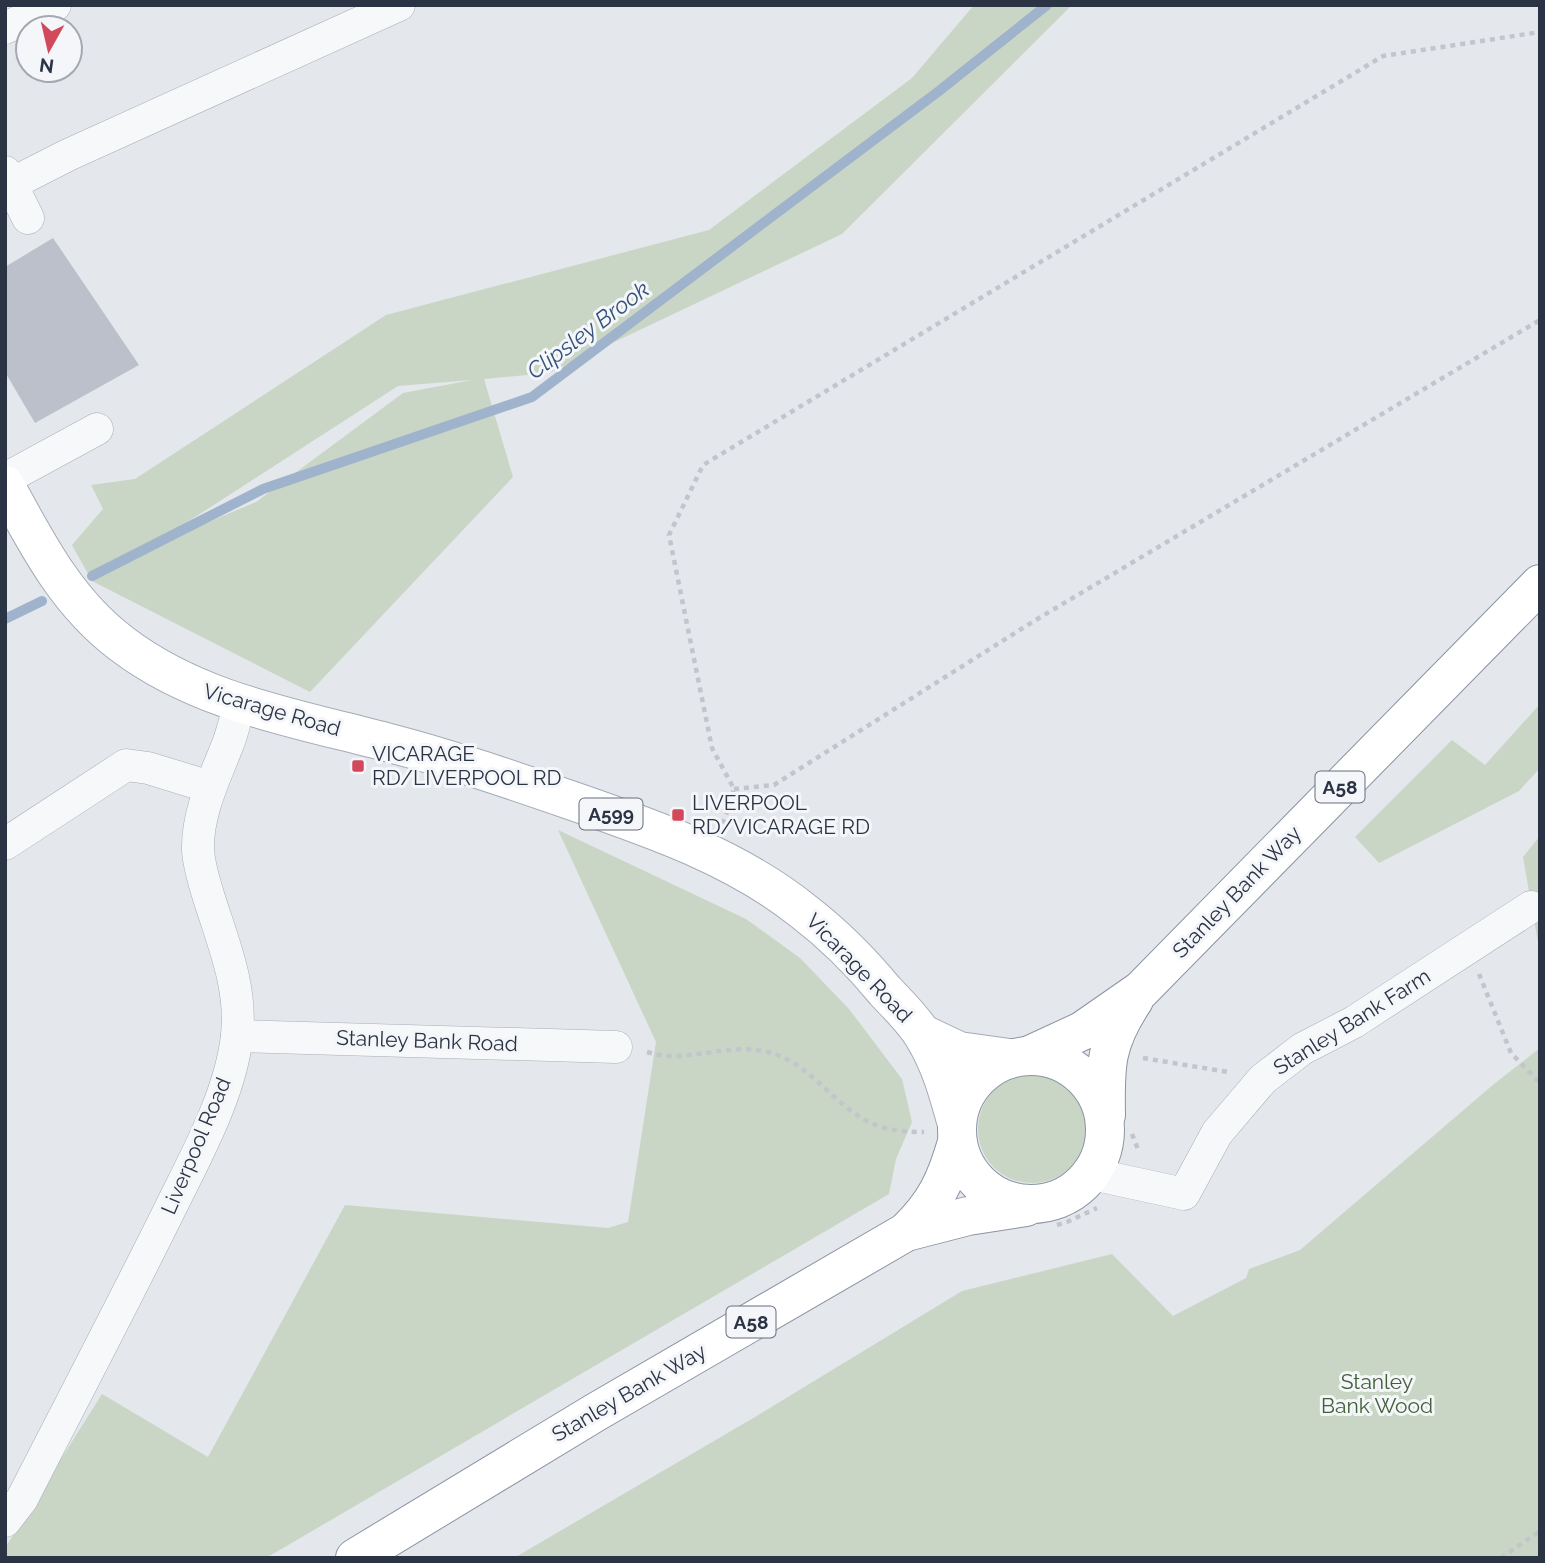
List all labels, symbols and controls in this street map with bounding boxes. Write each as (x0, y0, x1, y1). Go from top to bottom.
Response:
north arrow (14, 14, 84, 84)
text: N (38, 54, 55, 78)
water label: Clipsley Brook (521, 275, 654, 384)
street label: Vicarage Road (201, 678, 344, 741)
place label: VICARAGE RD/LIVERPOOL RD (372, 741, 561, 790)
marker: VICARAGE RD/LIVERPOOL RD (350, 758, 366, 774)
road number: A58 (1316, 772, 1364, 802)
place label: LIVERPOOL RD/VICARAGE RD (692, 790, 870, 839)
road number: A599 (580, 799, 642, 830)
marker: LIVERPOOL RD/VICARAGE RD (670, 807, 686, 823)
street label: Stanley Bank Way (1167, 820, 1306, 963)
street label: Vicarage Road (801, 908, 918, 1027)
street label: Stanley Bank Farm (1269, 963, 1435, 1080)
street label: Stanley Bank Road (336, 1025, 518, 1056)
street label: Liverpool Road (155, 1074, 236, 1218)
road number: A58 (726, 1306, 776, 1338)
street label: Stanley Bank Way (547, 1338, 710, 1447)
park label: Stanley Bank Wood (1321, 1369, 1433, 1418)

